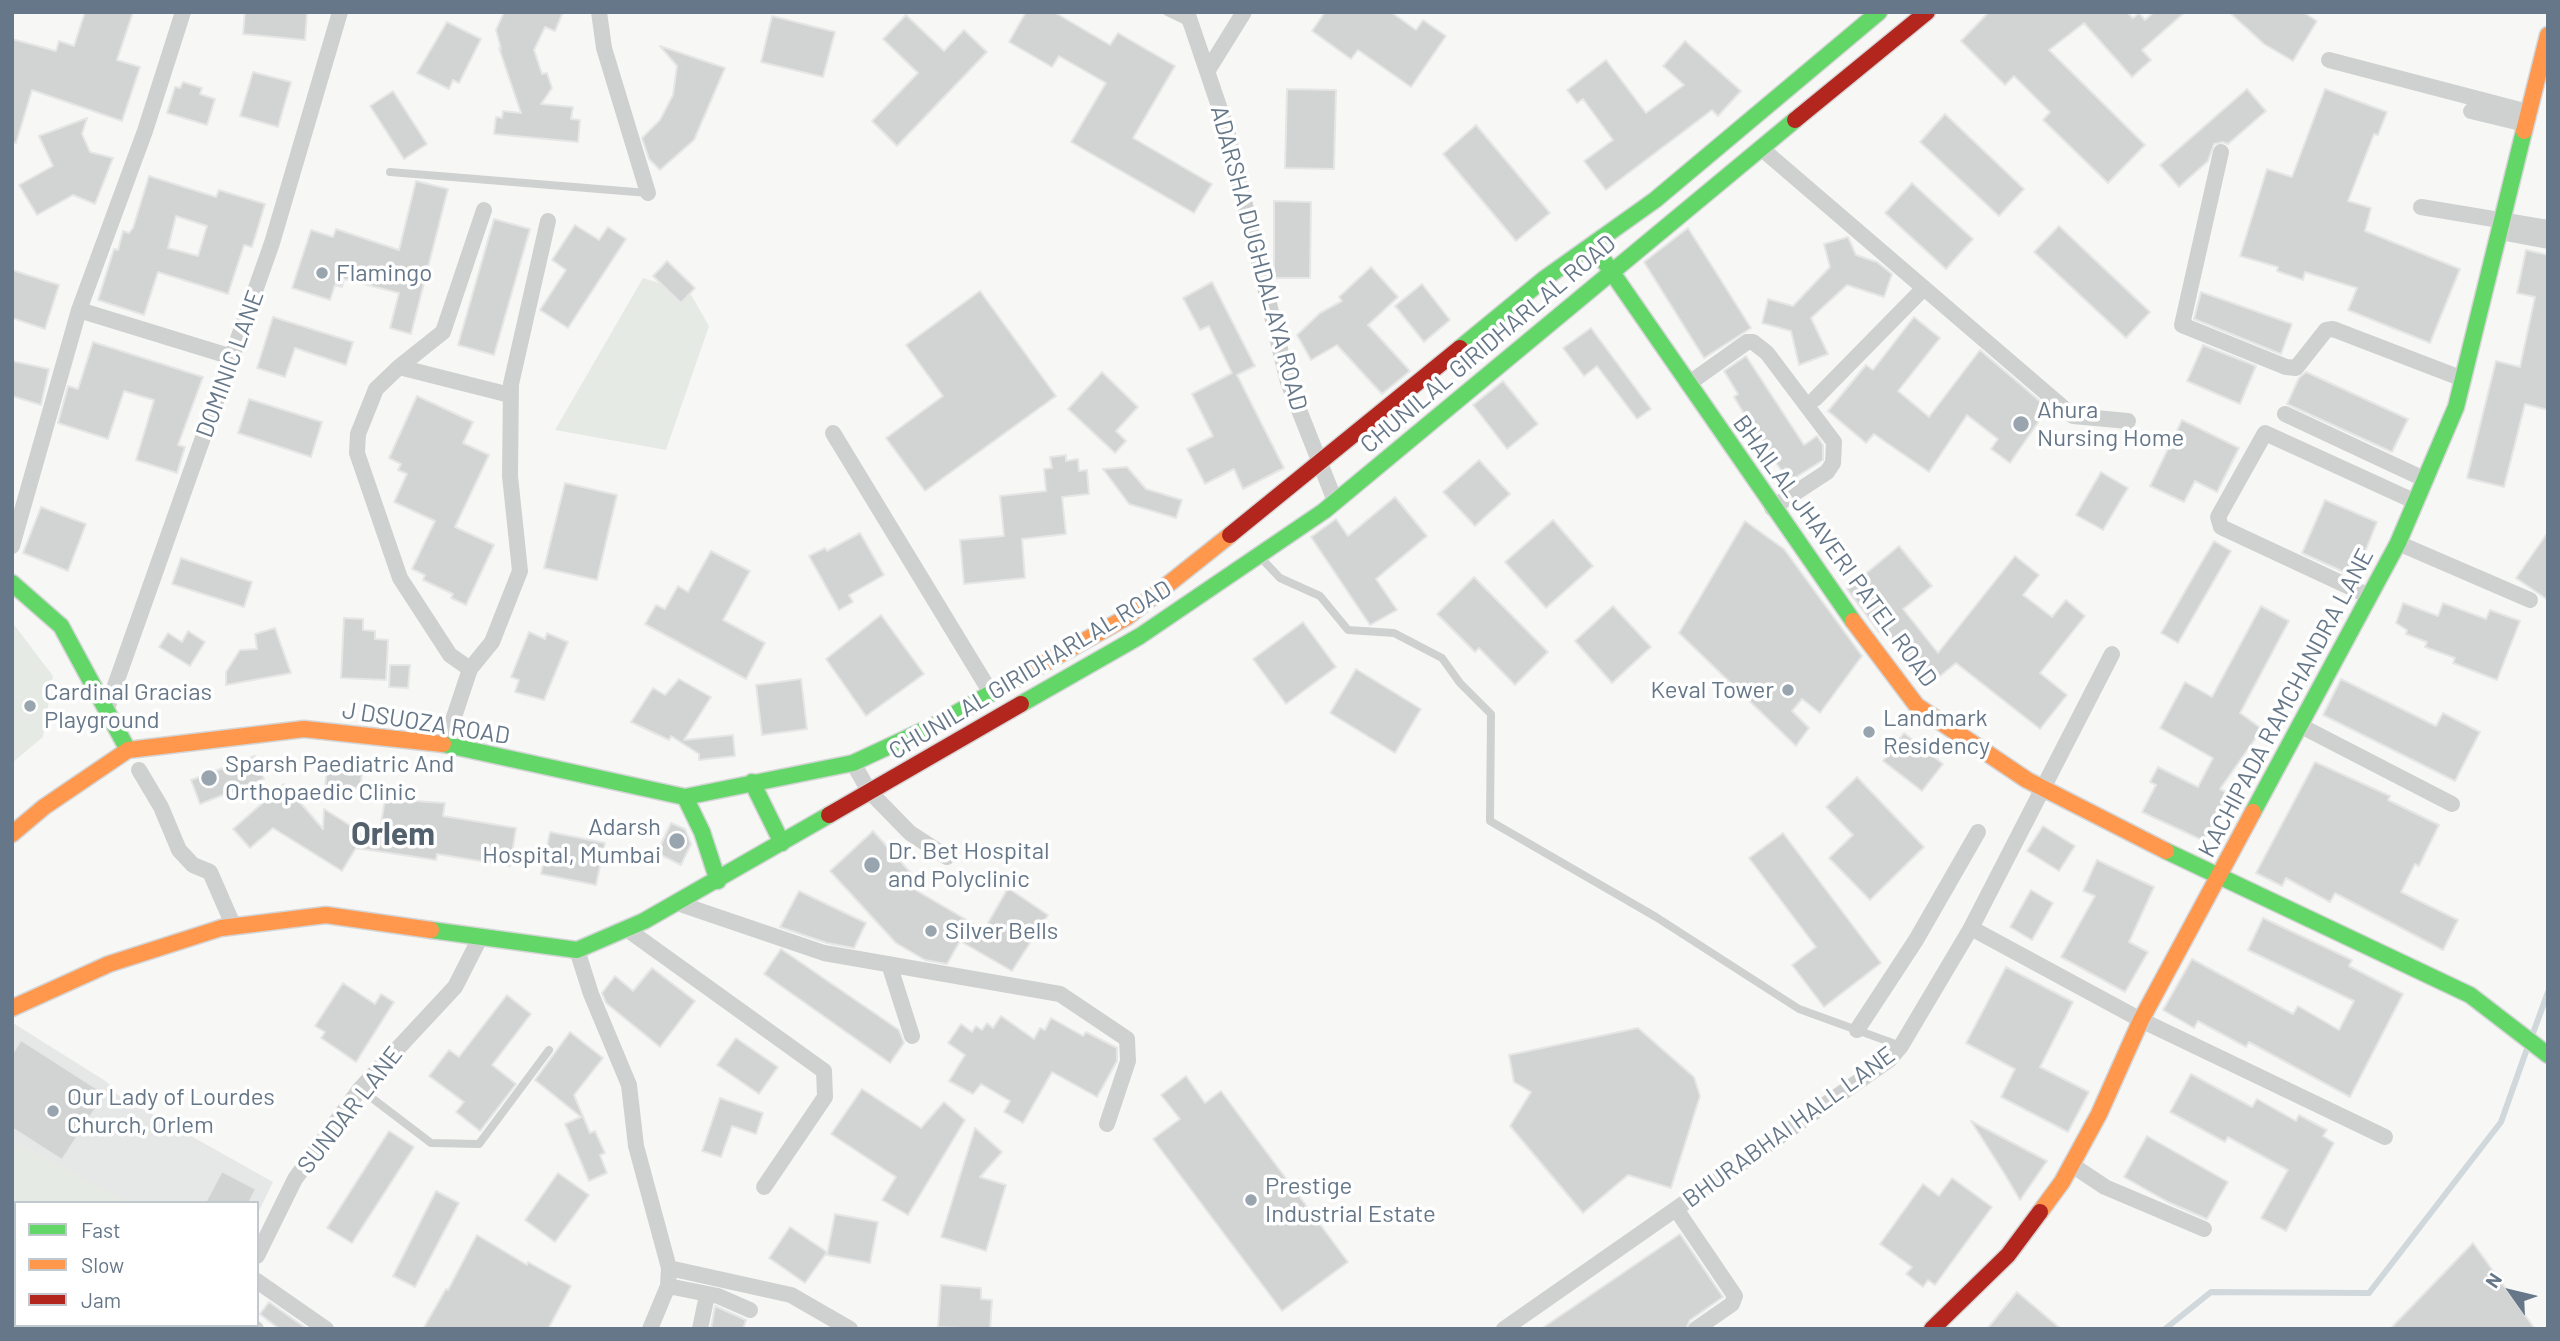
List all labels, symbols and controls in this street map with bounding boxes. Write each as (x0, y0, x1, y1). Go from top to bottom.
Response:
street label: ADARSHA DUGHDALAYA ROAD (1204, 103, 1314, 413)
street label: CHUNILAL GIRIDHARLAL ROAD (1355, 229, 1621, 459)
place label: Flamingo (336, 259, 432, 287)
marker: Flamingo (314, 265, 330, 281)
street label: DOMINIC LANE (190, 286, 270, 442)
place label: Ahura Nursing Home (2037, 396, 2184, 452)
street label: BHAILAL JHAVERI PATEL ROAD (1727, 410, 1943, 692)
marker: Ahura Nursing Home (2011, 414, 2031, 434)
street label: KACHIPADA RAMCHANDRA LANE (2192, 544, 2380, 862)
street label: CHUNILAL GIRIDHARLAL ROAD (884, 574, 1176, 766)
place label: Keval Tower (1650, 676, 1774, 704)
place label: Cardinal Gracias Playground (44, 678, 212, 734)
marker: Keval Tower (1780, 682, 1796, 698)
street label: J DSUOZA ROAD (340, 696, 512, 750)
marker: Cardinal Gracias Playground (22, 698, 38, 714)
place label: Landmark Residency (1883, 704, 1990, 760)
marker: Landmark Residency (1861, 724, 1877, 740)
place label: Sparsh Paediatric And Orthopaedic Clinic (225, 750, 454, 806)
marker: Sparsh Paediatric And Orthopaedic Clinic (199, 768, 219, 788)
place label: Adarsh Hospital, Mumbai (482, 813, 661, 869)
district label: Orlem (351, 815, 435, 853)
marker: Adarsh Hospital, Mumbai (667, 831, 687, 851)
place label: Dr. Bet Hospital and Polyclinic (888, 837, 1050, 893)
marker: Dr. Bet Hospital and Polyclinic (862, 855, 882, 875)
place label: Silver Bells (945, 917, 1058, 945)
marker: Silver Bells (923, 923, 939, 939)
street label: BHURABHAI HALL LANE (1677, 1040, 1901, 1214)
street label: SUNDAR LANE (291, 1041, 409, 1179)
place label: Our Lady of Lourdes Church, Orlem (67, 1083, 275, 1139)
marker: Our Lady of Lourdes Church, Orlem (45, 1103, 61, 1119)
place label: Prestige Industrial Estate (1265, 1172, 1436, 1228)
marker: Prestige Industrial Estate (1243, 1192, 1259, 1208)
legend (14, 1201, 259, 1327)
text: Fast (81, 1217, 121, 1242)
text: Slow (81, 1252, 124, 1277)
north arrow (2476, 1257, 2546, 1327)
text: N (2480, 1268, 2506, 1292)
text: Jam (81, 1287, 121, 1312)

